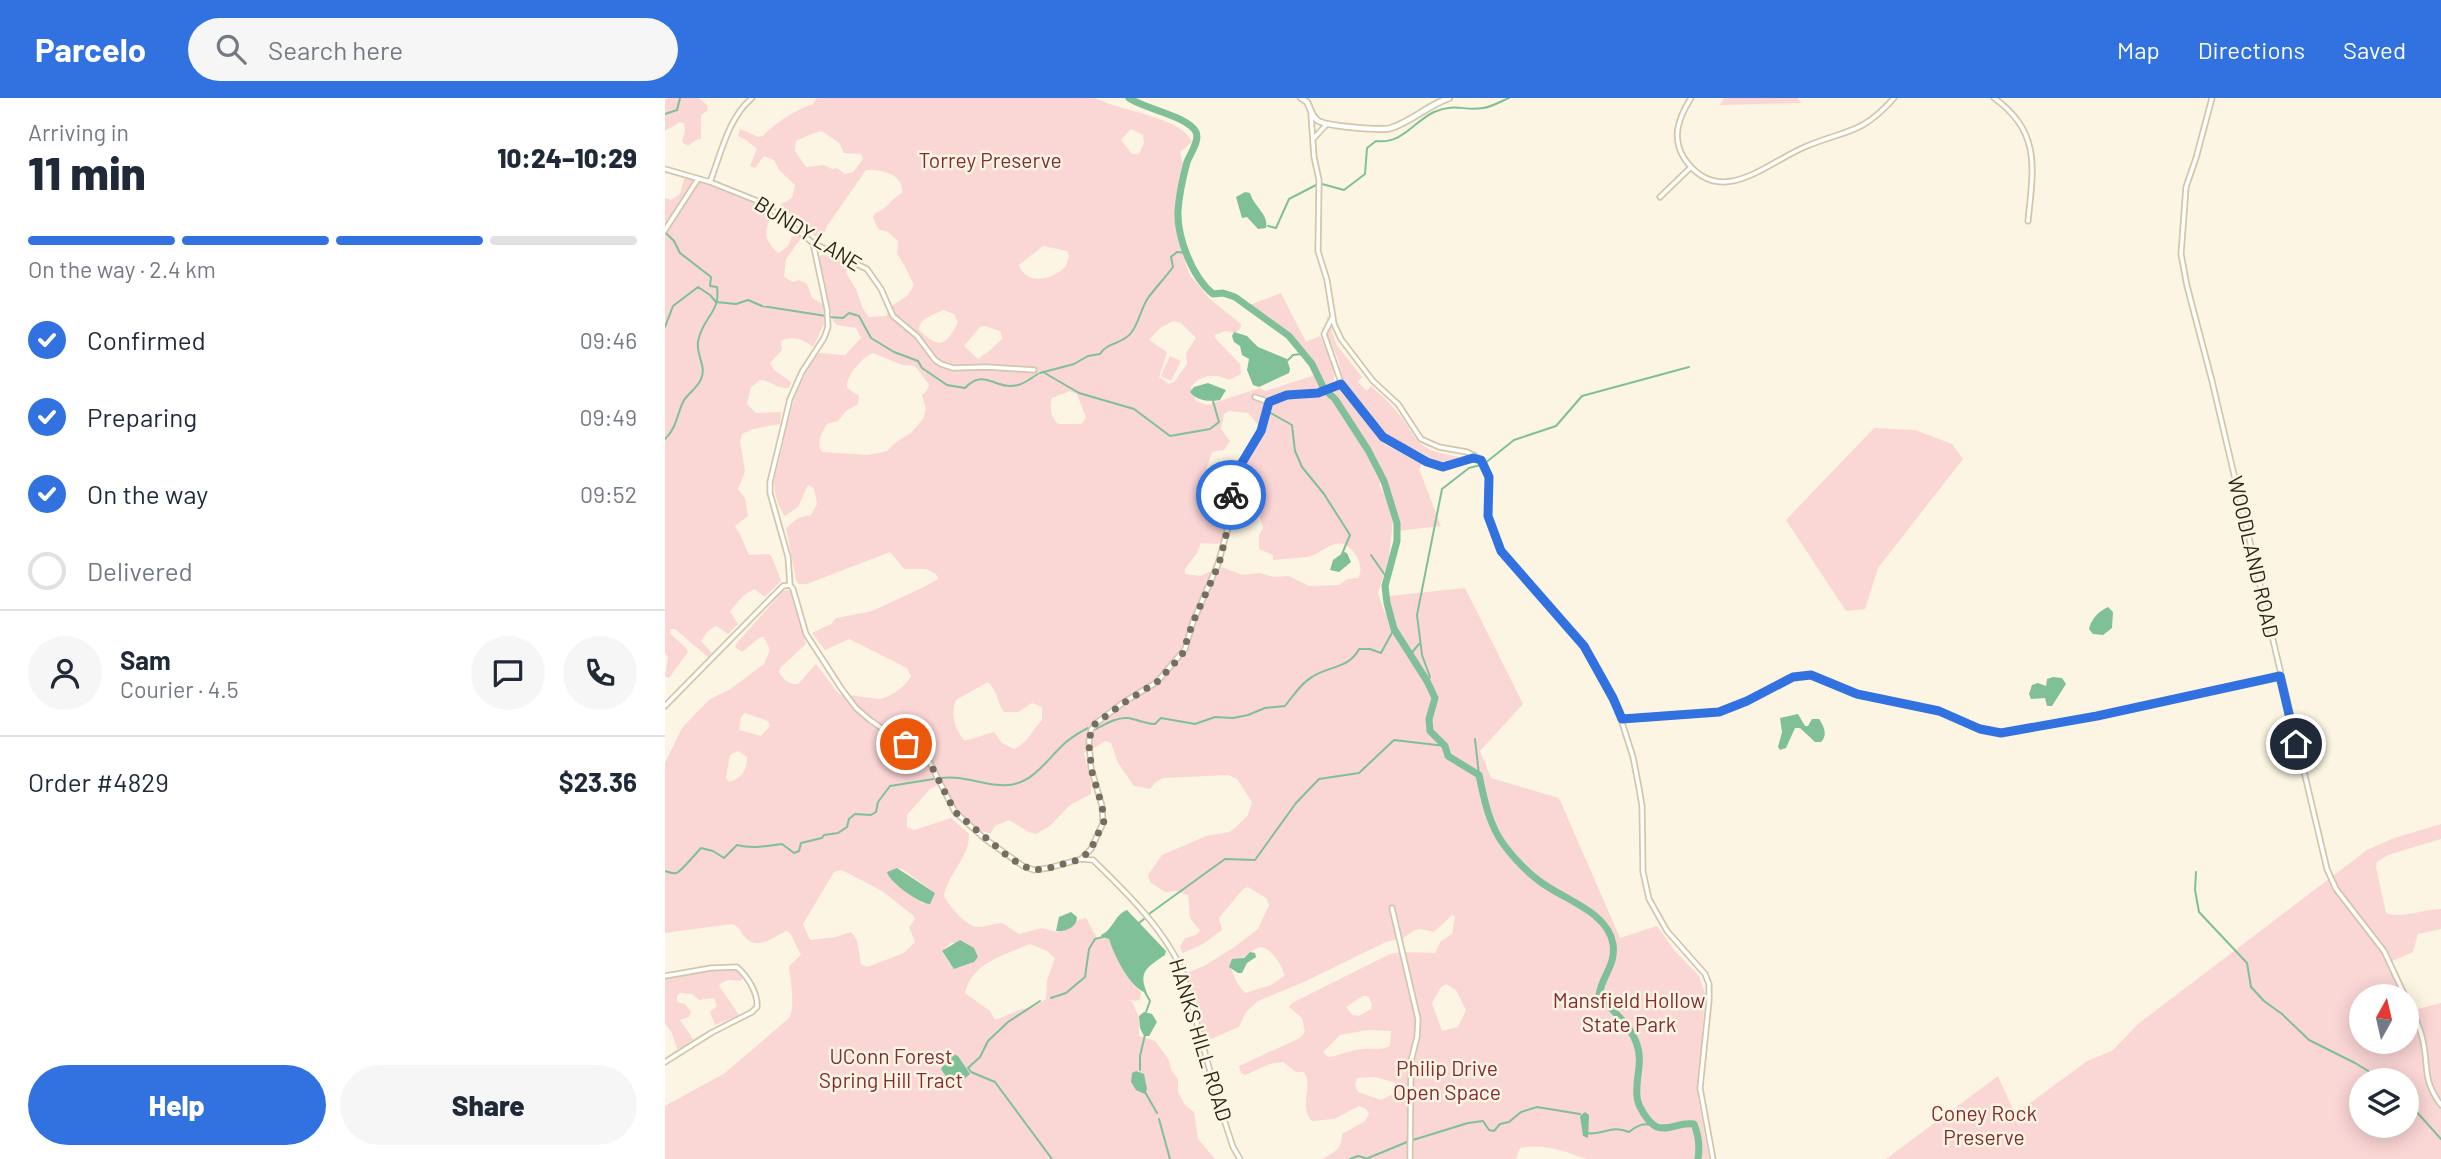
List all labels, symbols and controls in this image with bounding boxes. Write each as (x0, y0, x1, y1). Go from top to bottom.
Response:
search box (188, 18, 678, 81)
text: Parcelo (35, 29, 146, 69)
icon: search (212, 30, 250, 68)
text: Search here (268, 34, 403, 65)
text: Map (2117, 35, 2160, 64)
text: Directions (2198, 35, 2305, 64)
text: Saved (2343, 35, 2406, 64)
text: Arriving in (28, 118, 129, 146)
text: 10:24–10:29 (497, 142, 637, 173)
text: 11 min (28, 144, 146, 199)
park label: Torrey Preserve (918, 147, 1062, 172)
street label: BUNDY LANE (751, 190, 867, 276)
text: On the way · 2.4 km (28, 255, 216, 283)
icon: check (28, 321, 66, 359)
text: Confirmed (87, 324, 206, 355)
text: 09:46 (580, 326, 637, 354)
icon: check (28, 398, 66, 436)
text: Preparing (87, 401, 197, 432)
text: 09:49 (580, 403, 637, 431)
courier (1196, 460, 1266, 530)
street label: WOODLAND ROAD (2224, 473, 2285, 640)
icon: check (28, 475, 66, 513)
icon: bike (1212, 476, 1250, 514)
text: On the way (87, 478, 208, 509)
text: 09:52 (580, 480, 637, 508)
text: Delivered (87, 555, 193, 586)
button: person (28, 636, 102, 710)
button: chat (471, 636, 545, 710)
button: phone (563, 636, 637, 710)
text: Sam (120, 644, 171, 675)
text: Courier · 4.5 (120, 675, 239, 703)
pin (876, 714, 936, 774)
pin (2266, 714, 2326, 774)
icon: bag (887, 725, 925, 763)
icon: home (2277, 725, 2315, 763)
text: Order #4829 (28, 766, 169, 797)
text: $23.36 (559, 766, 637, 797)
street label: HANKS HILL ROAD (1165, 955, 1238, 1124)
north arrow (2349, 984, 2419, 1054)
map controls (2349, 984, 2419, 1138)
park label: Mansfield Hollow State Park (1553, 987, 1705, 1036)
park label: UConn Forest Spring Hill Tract (819, 1043, 963, 1092)
park label: Philip Drive Open Space (1393, 1055, 1501, 1104)
button: Help (28, 1065, 326, 1145)
button: Share (340, 1065, 637, 1145)
button: layers (2349, 1068, 2419, 1138)
park label: Coney Rock Preserve (1931, 1100, 2037, 1149)

